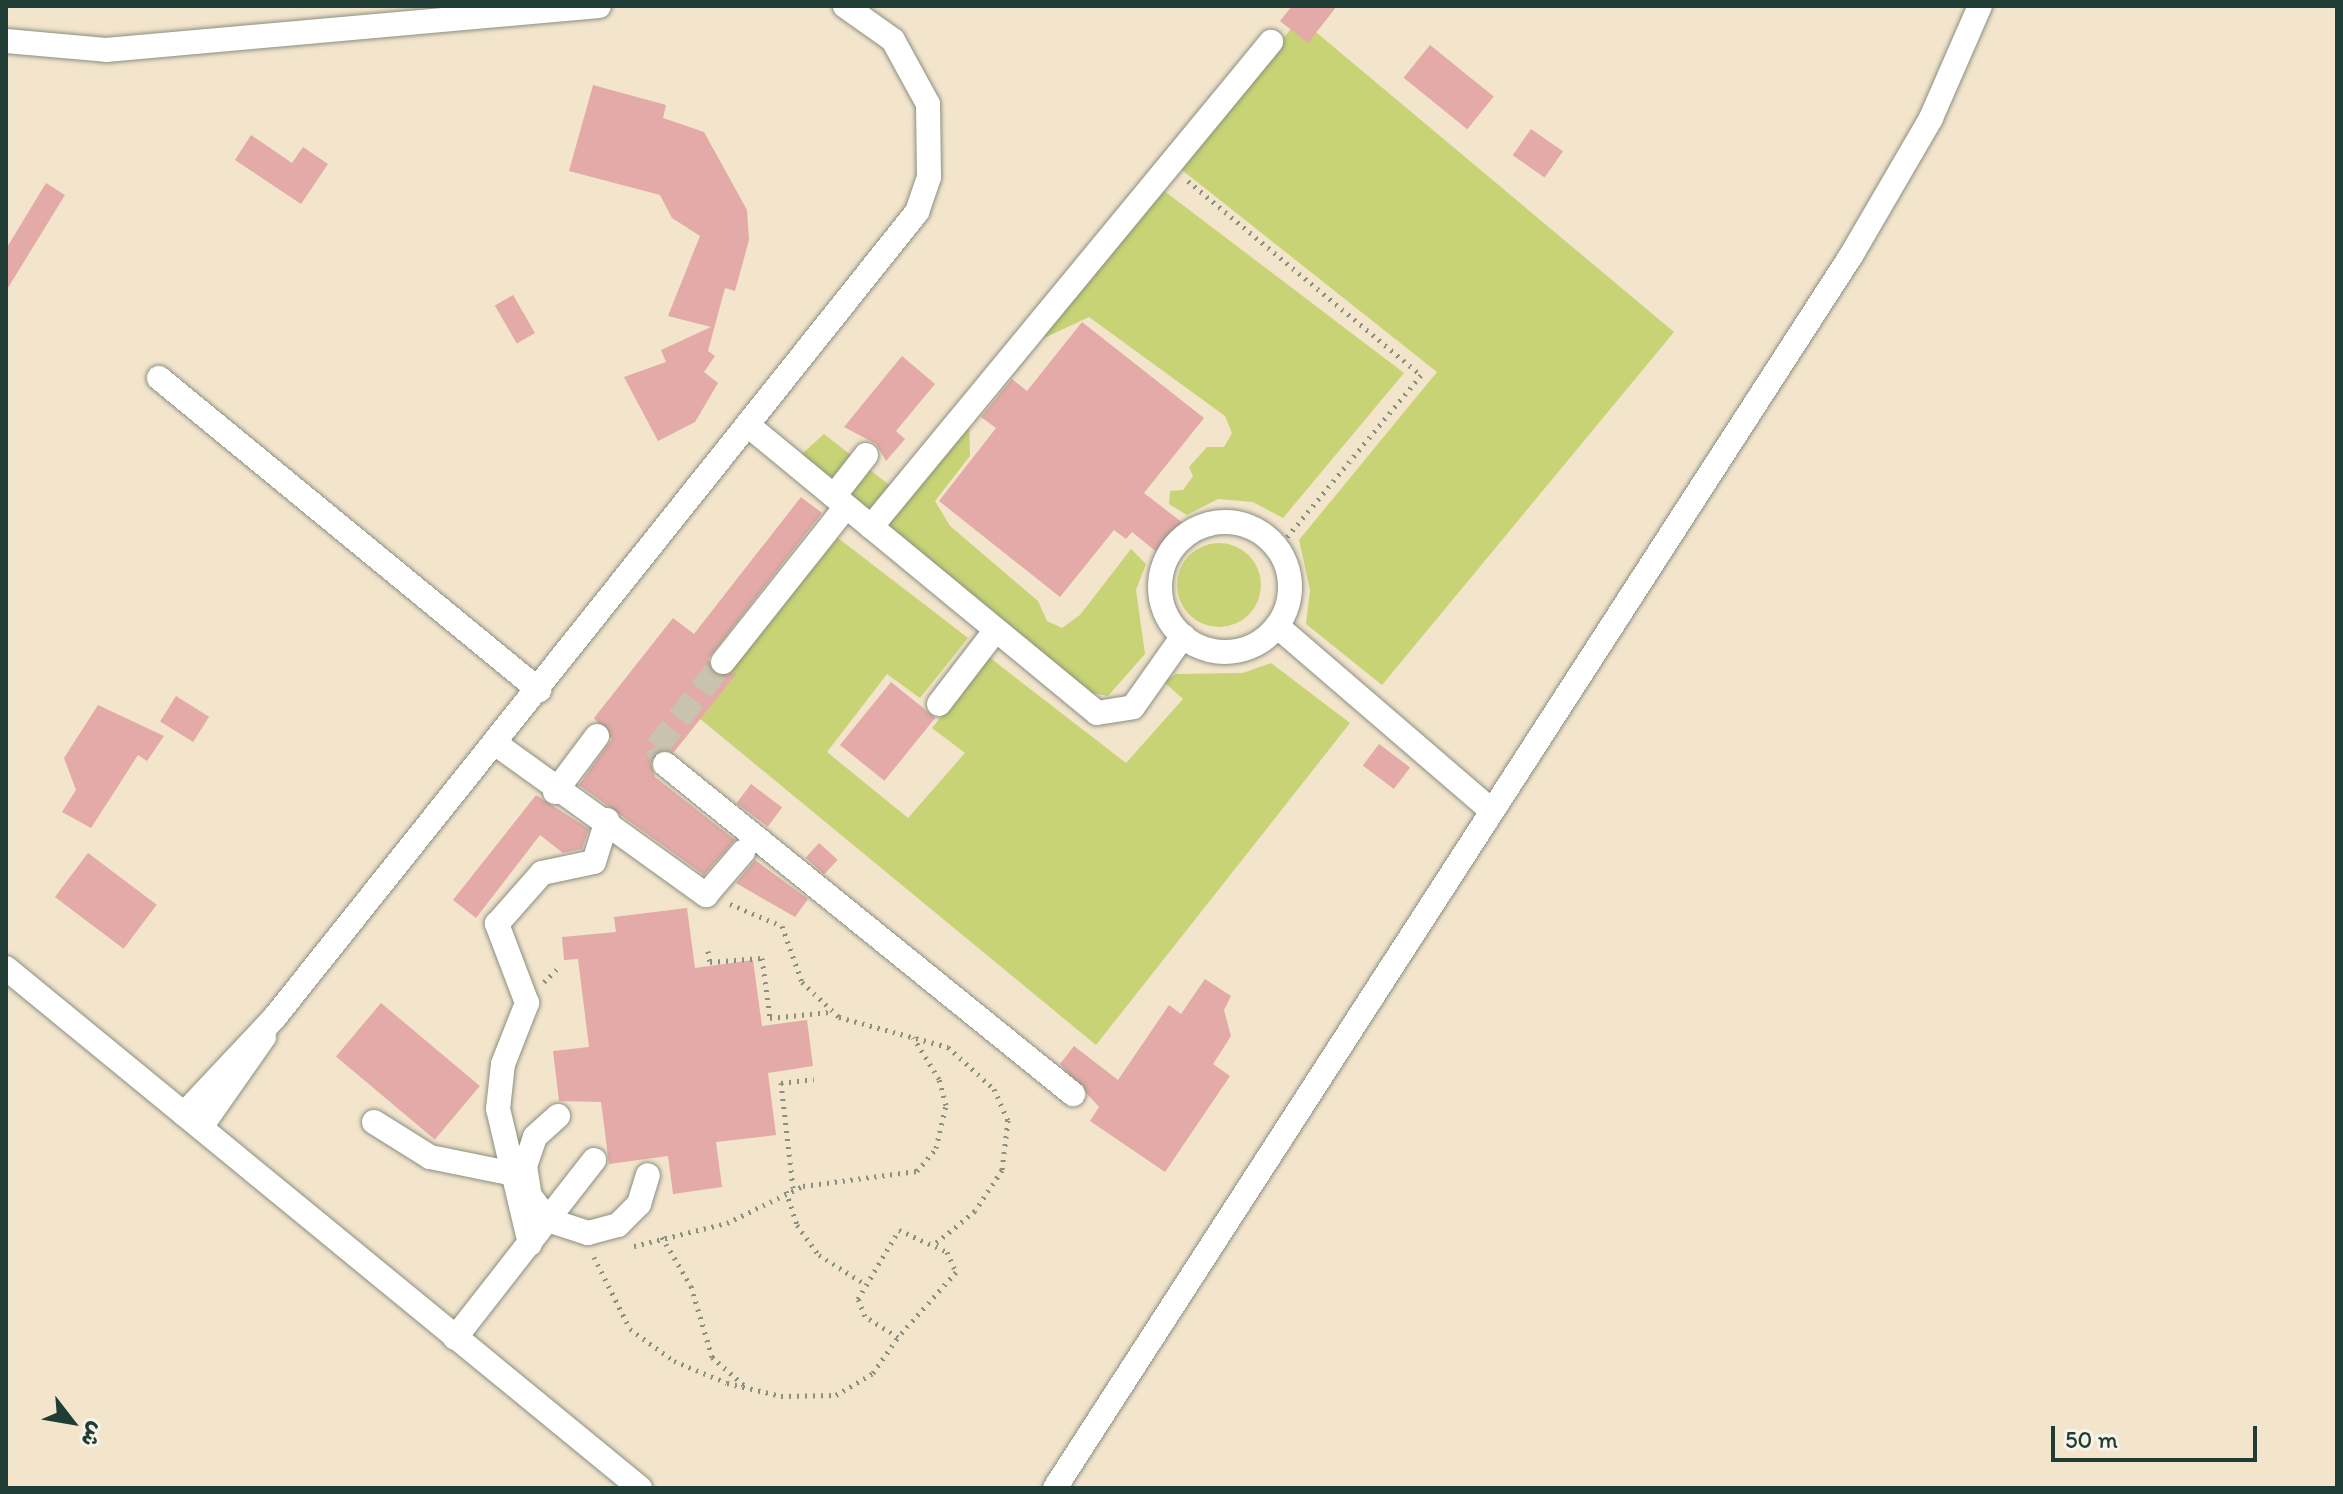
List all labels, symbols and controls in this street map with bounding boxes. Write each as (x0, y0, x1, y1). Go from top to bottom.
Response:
north arrow (32, 1382, 112, 1462)
scale bar (2055, 1410, 2261, 1460)
text: ش (75, 1417, 111, 1452)
text: 50 m (2065, 1425, 2118, 1454)

